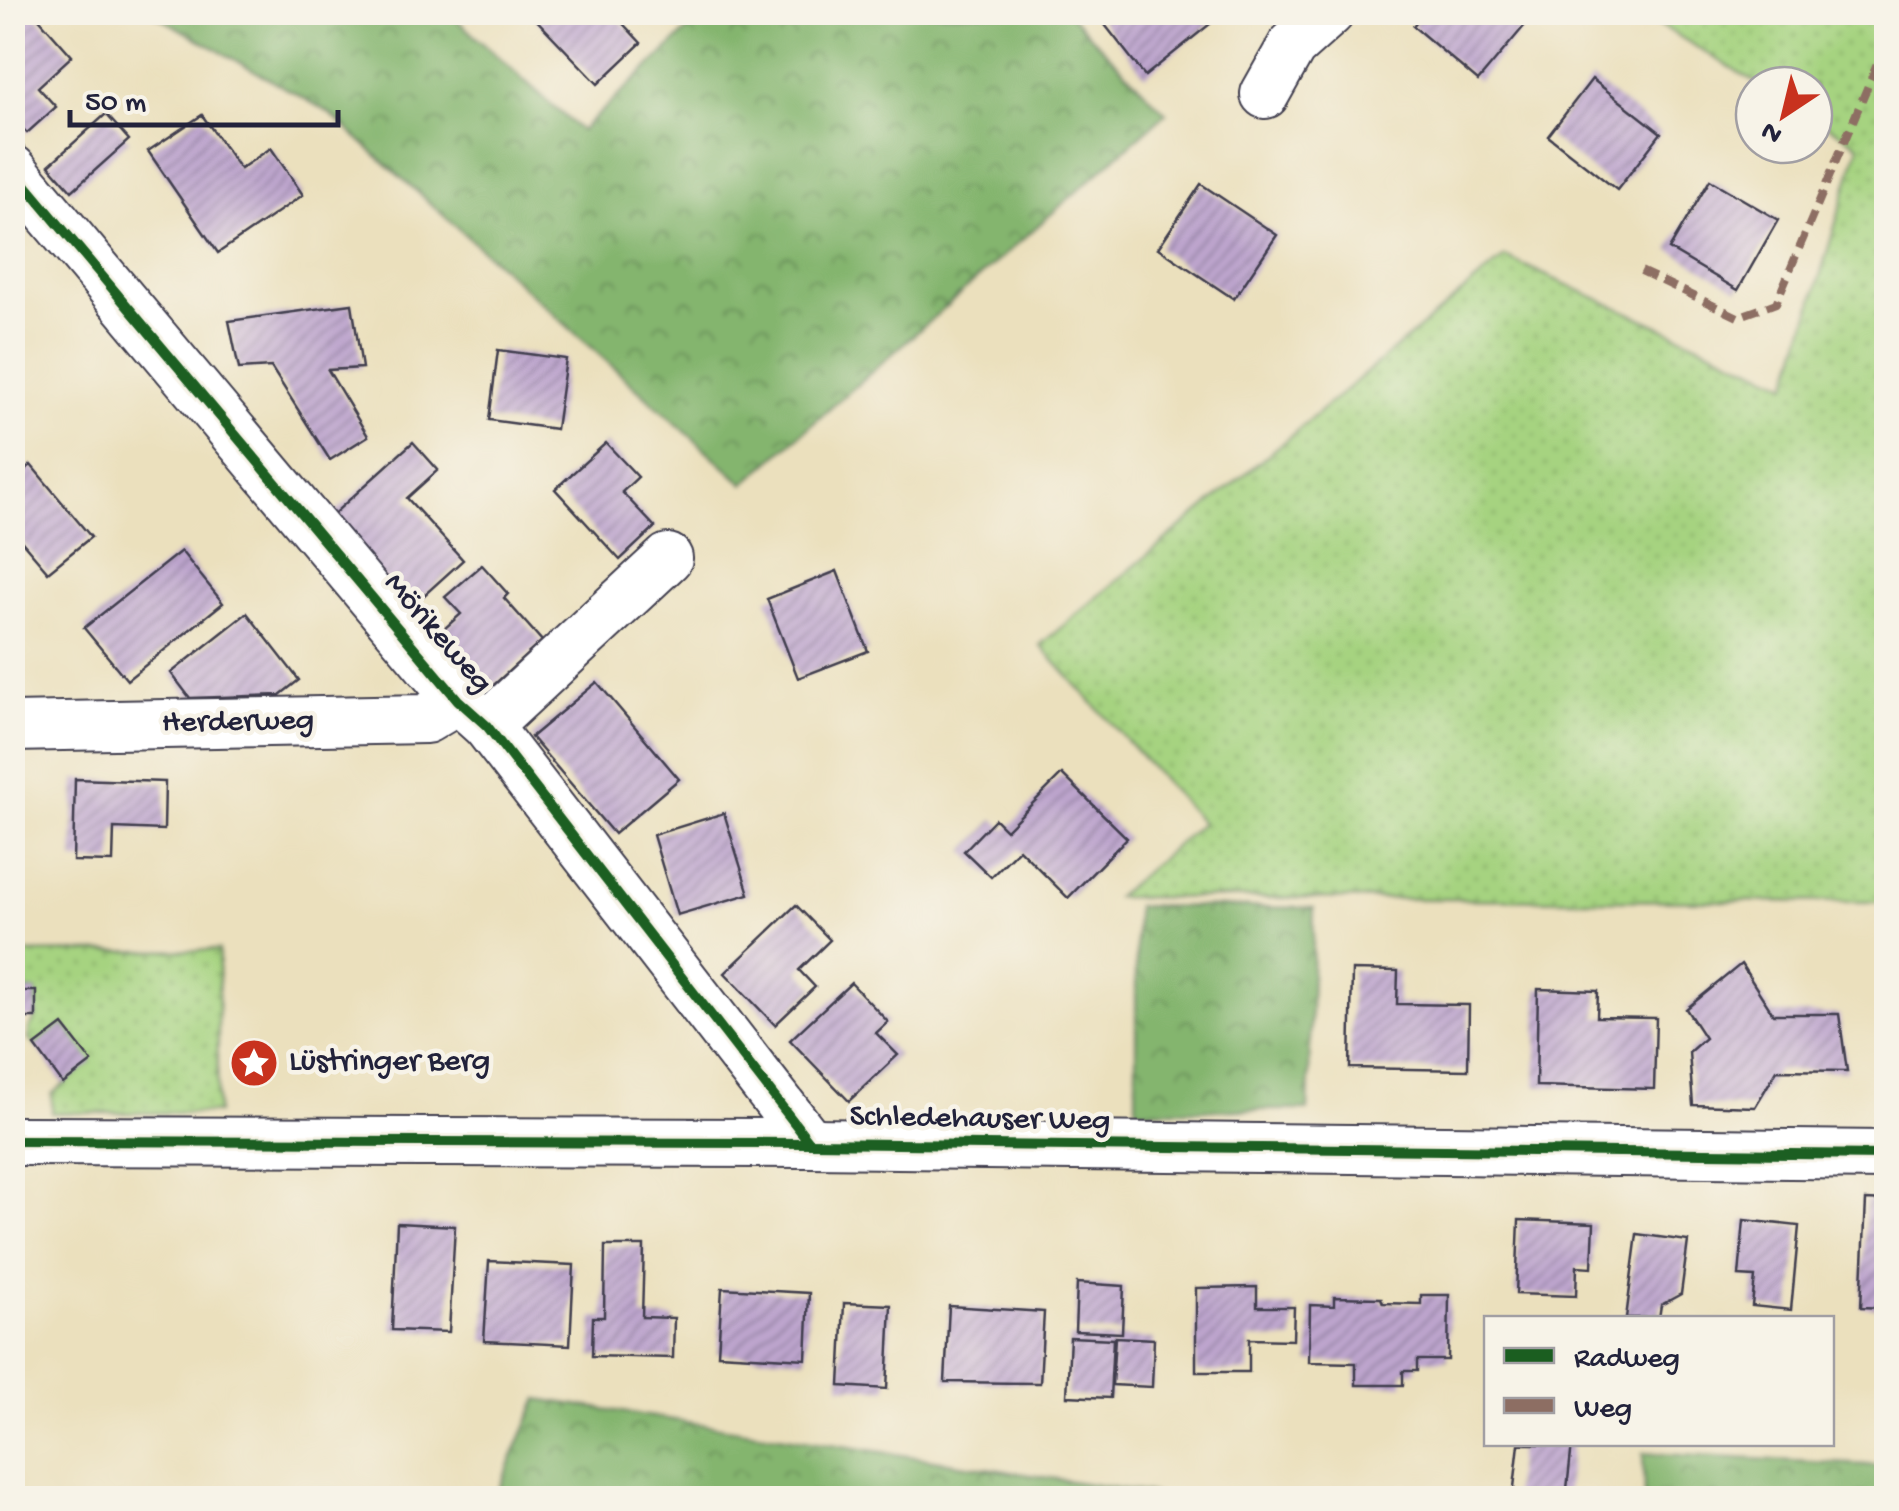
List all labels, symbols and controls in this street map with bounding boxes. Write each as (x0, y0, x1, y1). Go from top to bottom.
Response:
scale bar (70, 65, 338, 127)
north arrow (1734, 65, 1834, 165)
text: 50 m (85, 87, 146, 122)
text: N (1755, 113, 1789, 151)
street label: Mörikeweg (374, 566, 500, 702)
street label: Herderweg (162, 703, 314, 743)
place icon: Lüstringer Berg (228, 1037, 280, 1089)
place label: Lüstringer Berg (289, 1044, 490, 1082)
street label: Schledehauser Weg (849, 1099, 1111, 1141)
legend (1484, 1316, 1834, 1446)
text: Radweg (1574, 1343, 1680, 1378)
text: Weg (1574, 1393, 1632, 1428)

